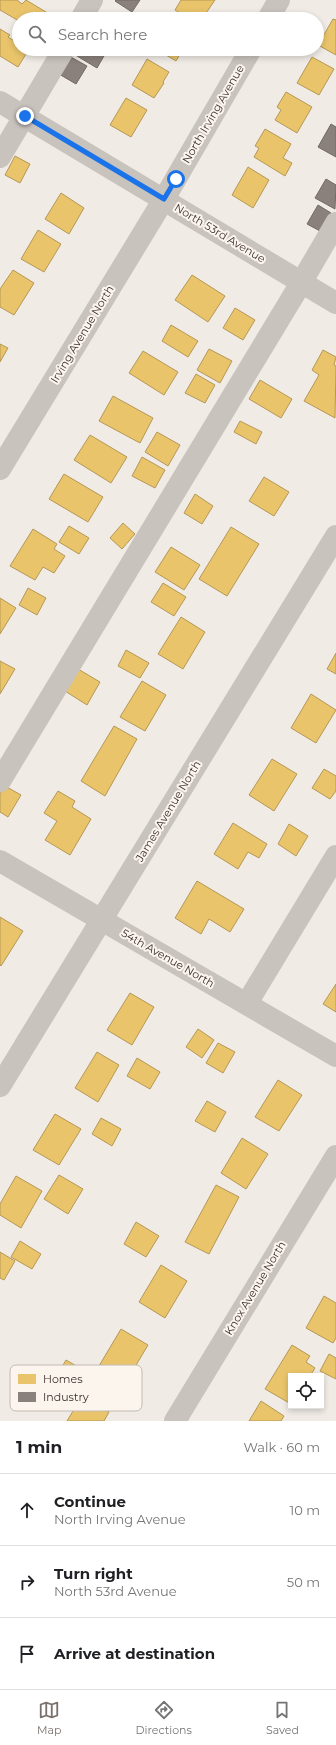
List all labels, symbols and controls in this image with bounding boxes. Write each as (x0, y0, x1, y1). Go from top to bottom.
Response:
search box (12, 12, 324, 56)
icon: search (26, 23, 48, 45)
text: Search here (58, 25, 147, 44)
street label: North Irving Avenue (179, 62, 247, 166)
route end (16, 107, 34, 125)
route start (167, 170, 185, 188)
street label: North 53rd Avenue (172, 200, 268, 266)
street label: Irving Avenue North (47, 283, 117, 385)
street label: James Avenue North (132, 758, 204, 865)
street label: 54th Avenue North (119, 926, 217, 990)
street label: Knox Avenue North (221, 1238, 289, 1338)
legend (10, 1365, 142, 1411)
text: Homes (43, 1372, 83, 1386)
map controls (288, 1373, 324, 1409)
button: locate (288, 1373, 324, 1409)
text: Industry (43, 1390, 89, 1404)
text: 1 min (16, 1437, 62, 1457)
text: Walk · 60 m (244, 1439, 320, 1455)
text: Continue (54, 1492, 126, 1511)
icon: ahead (16, 1499, 38, 1521)
text: 10 m (290, 1502, 320, 1518)
text: North Irving Avenue (54, 1511, 186, 1527)
text: Turn right (54, 1564, 133, 1583)
icon: right (16, 1571, 38, 1593)
text: 50 m (287, 1574, 320, 1590)
text: North 53rd Avenue (54, 1583, 177, 1599)
icon: arrive (16, 1643, 38, 1665)
text: Arrive at destination (54, 1644, 215, 1663)
tab: Map (37, 1699, 61, 1737)
tab: Directions (136, 1699, 192, 1737)
tab: Saved (266, 1699, 299, 1737)

